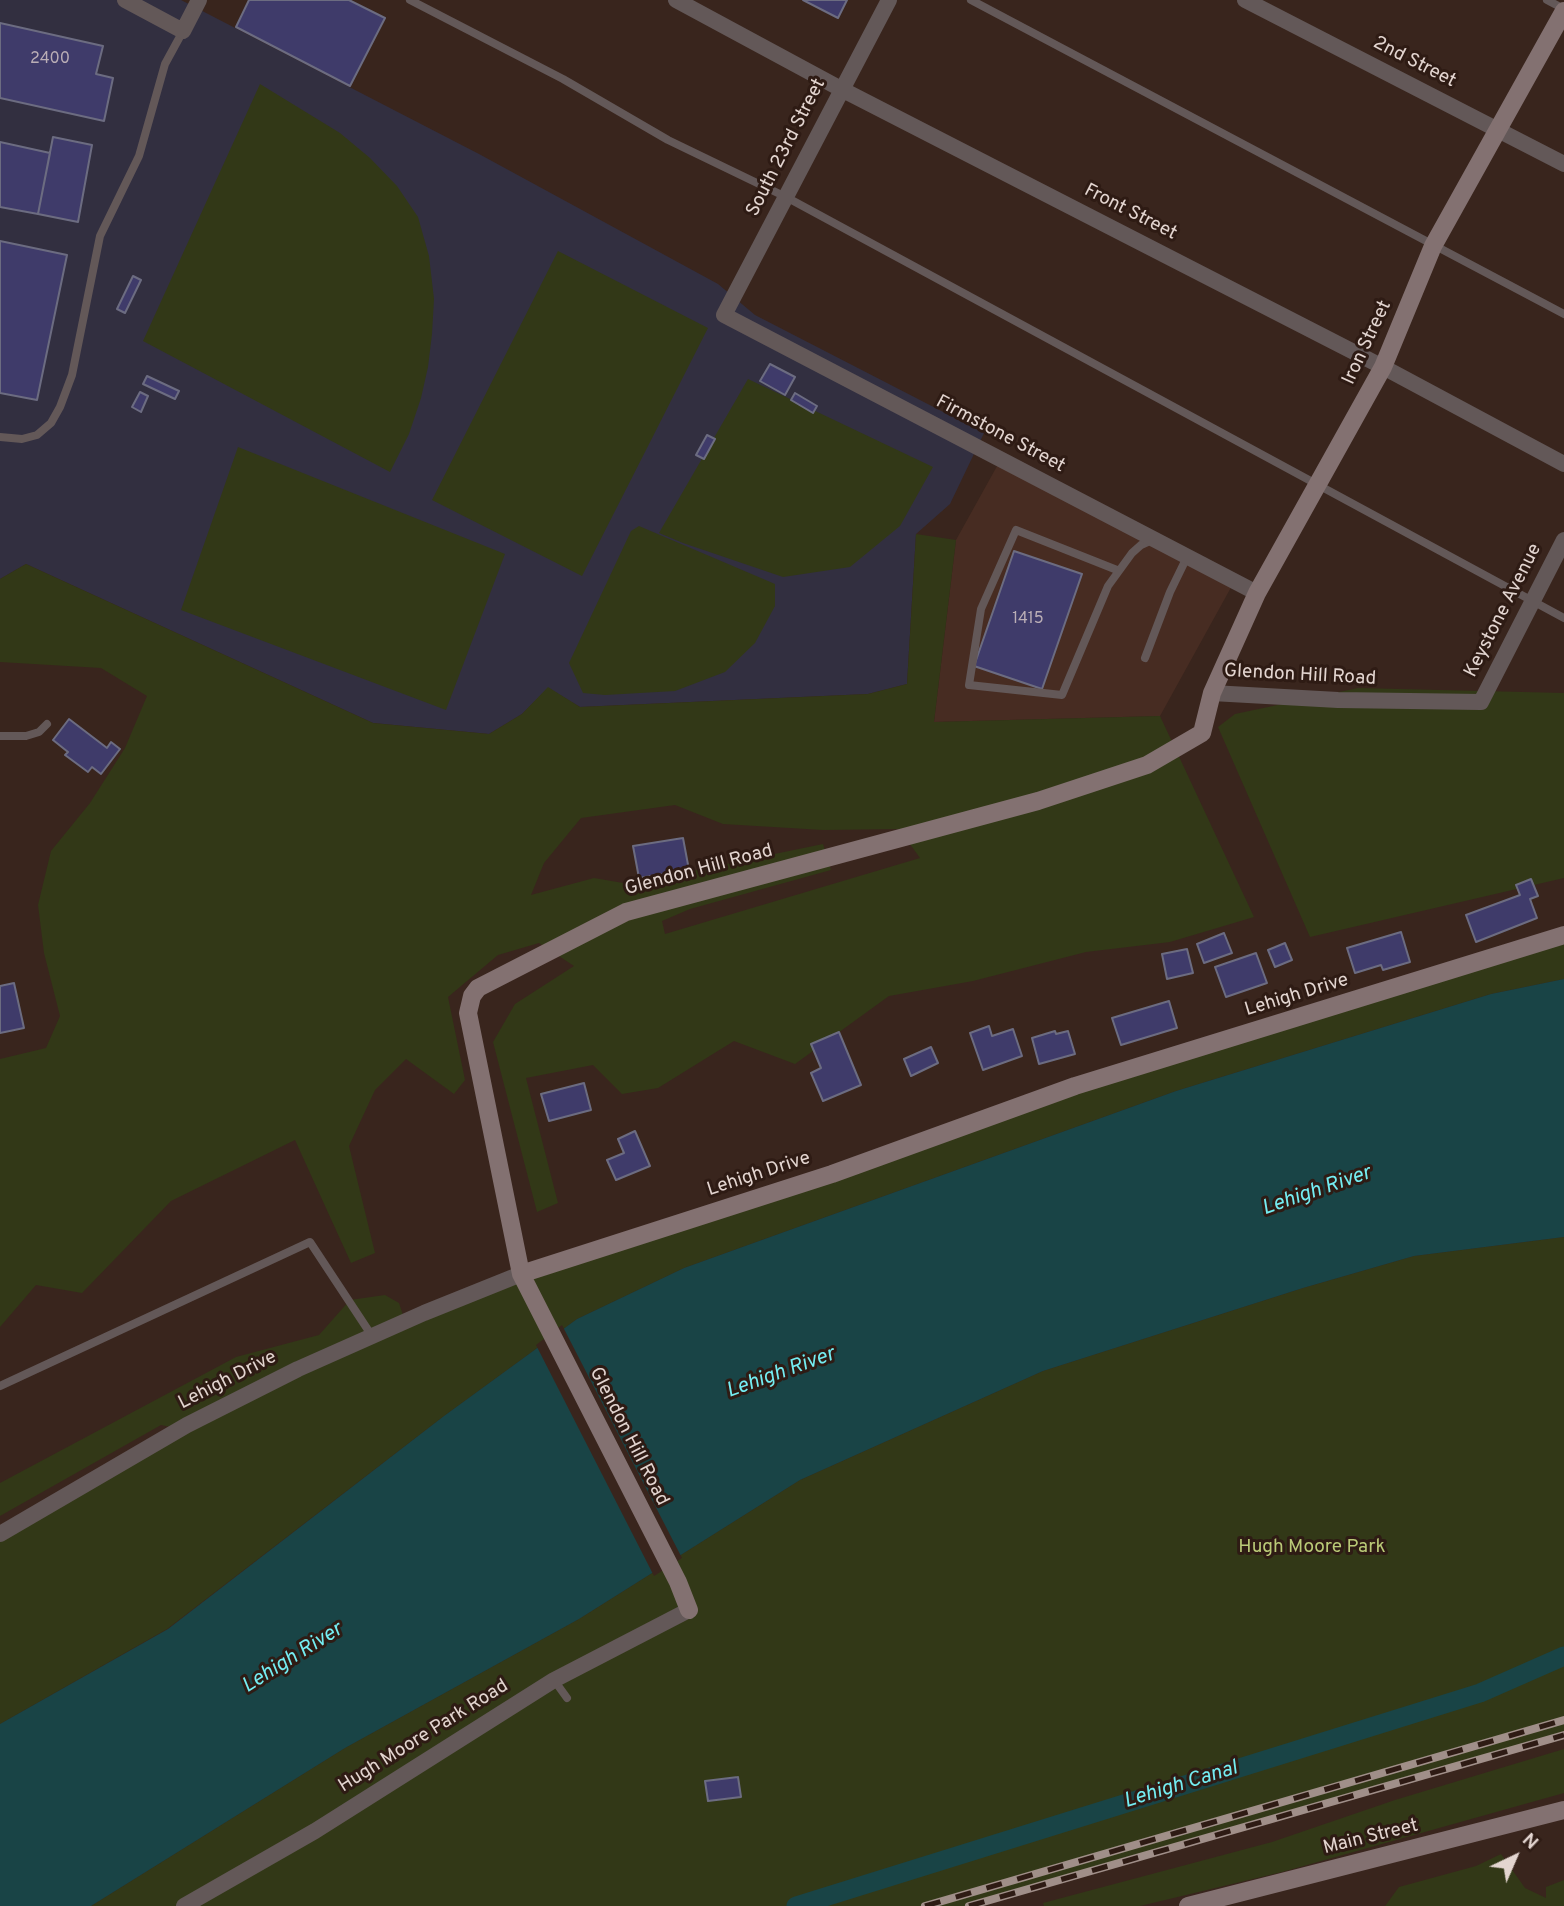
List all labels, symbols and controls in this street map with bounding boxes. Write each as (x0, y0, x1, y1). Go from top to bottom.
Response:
street label: 2nd Street (1369, 32, 1459, 94)
house number: 2400 (30, 50, 70, 70)
street label: South 23rd Street (742, 75, 832, 221)
street label: Front Street (1080, 180, 1180, 246)
street label: Iron Street (1339, 297, 1397, 389)
street label: Firmstone Street (931, 391, 1069, 479)
street label: Keystone Avenue (1460, 540, 1548, 682)
house number: 1415 (1012, 610, 1044, 630)
street label: Glendon Hill Road (1223, 661, 1377, 691)
street label: Glendon Hill Road (622, 840, 776, 902)
street label: Lehigh Drive (1242, 969, 1352, 1023)
street label: Lehigh Drive (704, 1148, 814, 1202)
water label: Lehigh River (1259, 1162, 1375, 1222)
water label: Lehigh River (723, 1343, 839, 1405)
street label: Lehigh Drive (175, 1347, 281, 1415)
street label: Glendon Hill Road (583, 1364, 673, 1510)
park label: Hugh Moore Park (1238, 1537, 1386, 1559)
water label: Lehigh River (238, 1618, 348, 1700)
street label: Hugh Moore Park Road (335, 1675, 513, 1799)
water label: Lehigh Canal (1121, 1757, 1241, 1815)
street label: Main Street (1321, 1815, 1421, 1861)
north arrow (1480, 1822, 1550, 1892)
text: N (1516, 1829, 1543, 1855)

